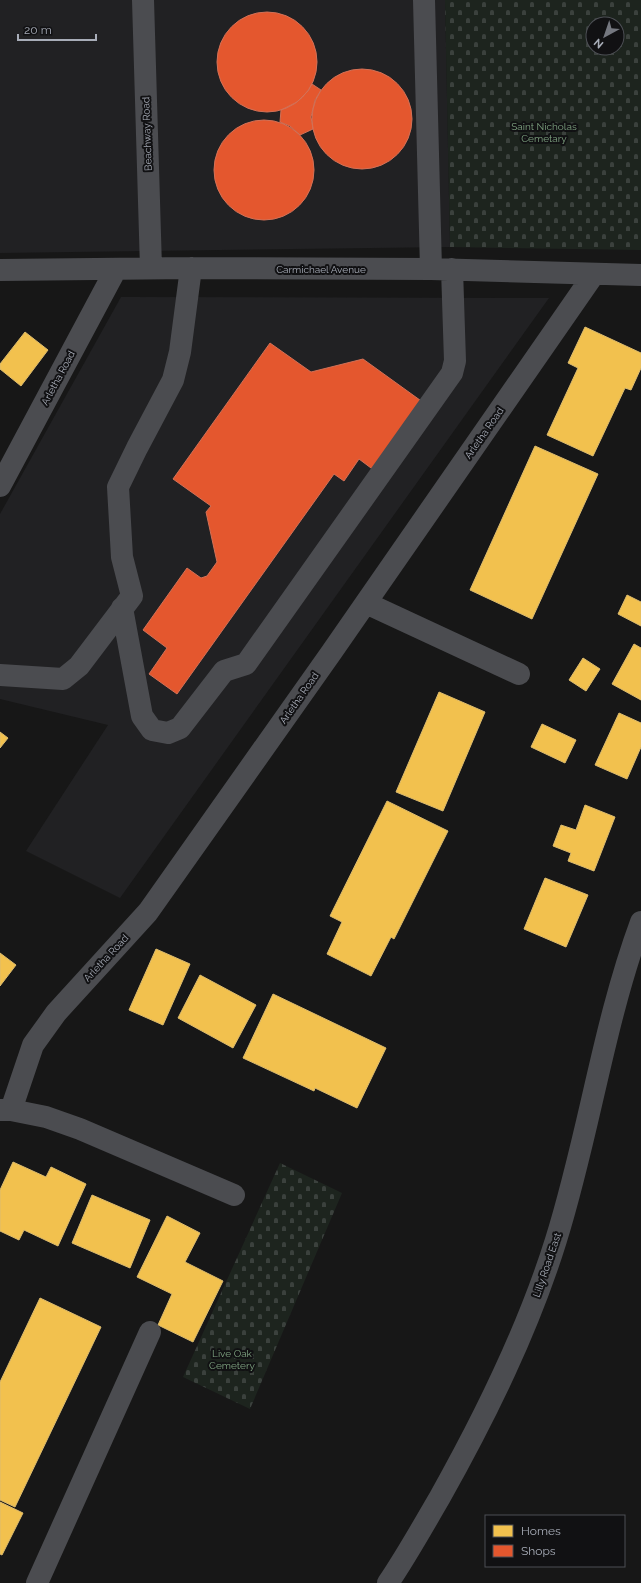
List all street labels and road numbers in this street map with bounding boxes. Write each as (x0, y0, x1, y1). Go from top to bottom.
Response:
street label: Beachway Road (140, 97, 154, 171)
street label: Carmichael Avenue (276, 264, 366, 275)
street label: Arletha Road (39, 349, 77, 407)
street label: Arletha Road (462, 405, 506, 461)
street label: Arletha Road (277, 670, 321, 726)
street label: Arletha Road (82, 932, 130, 984)
street label: Lilly Road East (531, 1231, 563, 1299)

